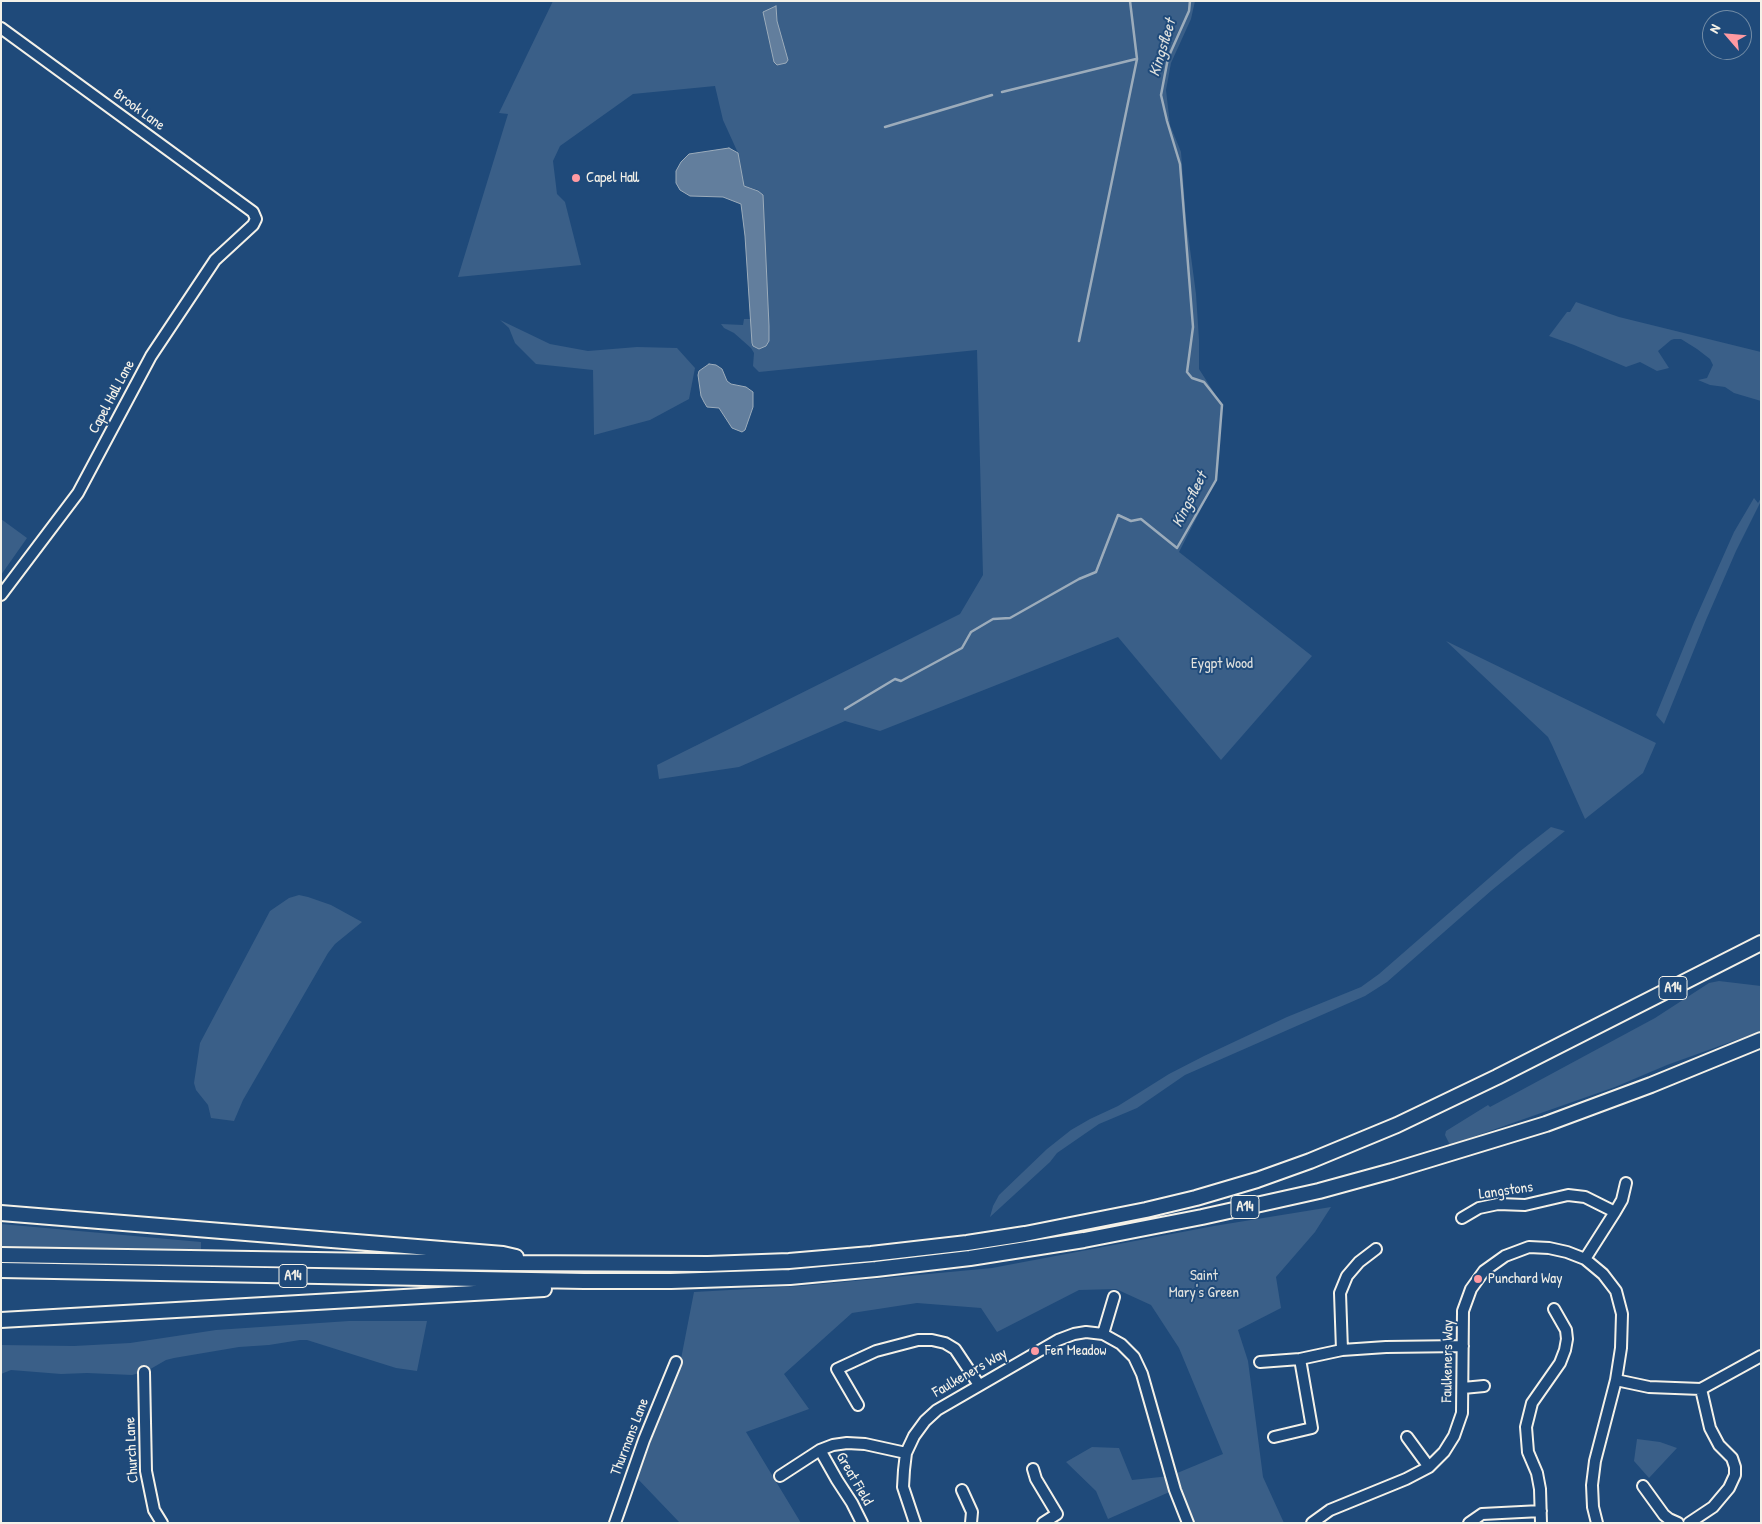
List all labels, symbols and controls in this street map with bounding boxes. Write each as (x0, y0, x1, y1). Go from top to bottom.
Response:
north arrow (1702, 10, 1752, 60)
water label: Kingsfleet (1145, 17, 1181, 79)
text: N (1704, 21, 1724, 36)
street label: Brook Lane (110, 85, 168, 135)
place label: Capel Hall (586, 169, 639, 187)
marker: Capel Hall (570, 172, 582, 184)
street label: Capel Hall Lane (85, 357, 139, 437)
water label: Kingsfleet (1168, 469, 1212, 531)
park label: Eygpt Wood (1191, 655, 1253, 673)
road number: A14 (1659, 976, 1687, 1000)
street label: Langstons (1478, 1178, 1534, 1204)
road number: A14 (1231, 1196, 1259, 1218)
road number: A14 (279, 1264, 307, 1288)
park label: Saint Mary's Green (1169, 1267, 1239, 1302)
place label: Punchard Way (1488, 1270, 1563, 1288)
marker: Punchard Way (1472, 1273, 1484, 1285)
street label: Faulkeners Way (1438, 1319, 1458, 1403)
place label: Fen Meadow (1045, 1342, 1106, 1360)
street label: Faulkeners Way (930, 1344, 1010, 1402)
marker: Fen Meadow (1029, 1345, 1041, 1357)
street label: Thurmans Lane (607, 1396, 653, 1478)
street label: Church Lane (121, 1417, 143, 1483)
street label: Great Field (832, 1449, 876, 1509)

